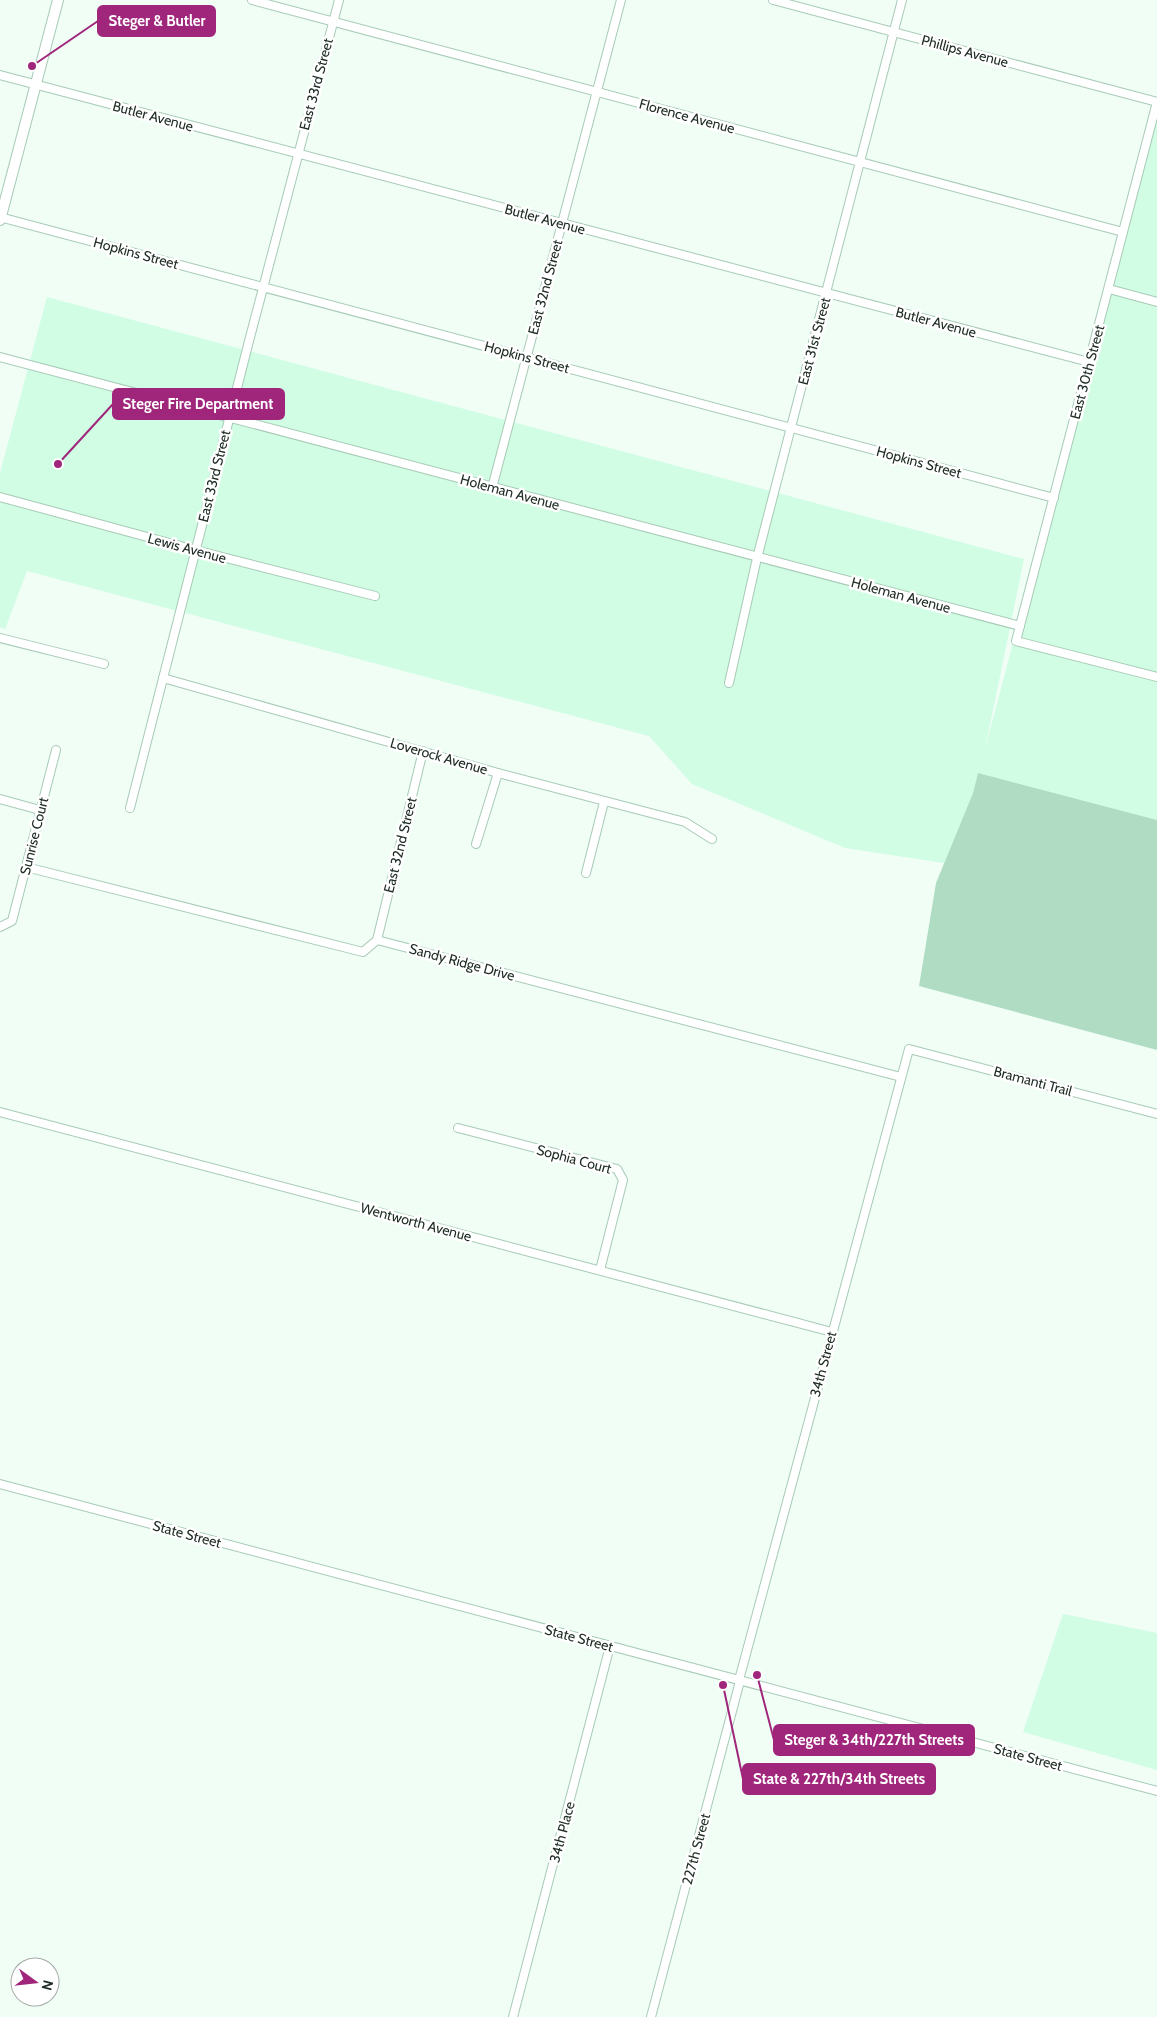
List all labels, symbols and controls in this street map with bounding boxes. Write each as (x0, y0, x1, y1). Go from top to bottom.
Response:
callout: Steger & Butler (98, 6, 215, 36)
text: Steger & Butler (109, 12, 206, 30)
street label: Phillips Avenue (920, 31, 1010, 71)
street label: East 33rd Street (295, 36, 337, 132)
street label: Florence Avenue (637, 95, 737, 137)
street label: Butler Avenue (111, 97, 195, 135)
street label: Butler Avenue (503, 200, 587, 238)
street label: Hopkins Street (92, 233, 181, 273)
street label: East 32nd Street (524, 237, 566, 337)
street label: East 31st Street (794, 295, 834, 387)
street label: Butler Avenue (894, 303, 978, 341)
street label: East 30th Street (1066, 323, 1108, 421)
street label: Hopkins Street (483, 337, 572, 377)
callout: Steger Fire Department (113, 389, 284, 419)
text: Steger Fire Department (123, 395, 273, 413)
street label: East 33rd Street (194, 428, 234, 524)
street label: Hopkins Street (875, 442, 964, 482)
street label: Holeman Avenue (458, 470, 562, 514)
street label: Lewis Avenue (146, 529, 228, 567)
street label: Holeman Avenue (849, 573, 953, 617)
street label: Loverock Avenue (388, 733, 490, 779)
street label: Sunrise Court (16, 795, 52, 877)
street label: East 32nd Street (379, 795, 421, 895)
street label: Sandy Ridge Drive (407, 939, 517, 985)
street label: Bramanti Trail (992, 1062, 1075, 1100)
street label: Sophia Court (535, 1140, 614, 1178)
street label: Wentworth Avenue (358, 1199, 474, 1245)
street label: 34th Street (806, 1329, 840, 1399)
street label: State Street (151, 1516, 224, 1552)
street label: State Street (543, 1620, 616, 1656)
callout: Steger & 34th/227th Streets (774, 1725, 974, 1755)
text: Steger & 34th/227th Streets (784, 1731, 964, 1749)
street label: State Street (992, 1739, 1065, 1775)
callout: State & 227th/34th Streets (743, 1764, 935, 1794)
text: State & 227th/34th Streets (753, 1770, 925, 1788)
street label: 34th Place (545, 1799, 579, 1865)
street label: 227th Street (678, 1811, 714, 1887)
north arrow (10, 1957, 60, 2007)
text: N (38, 1978, 58, 1992)

